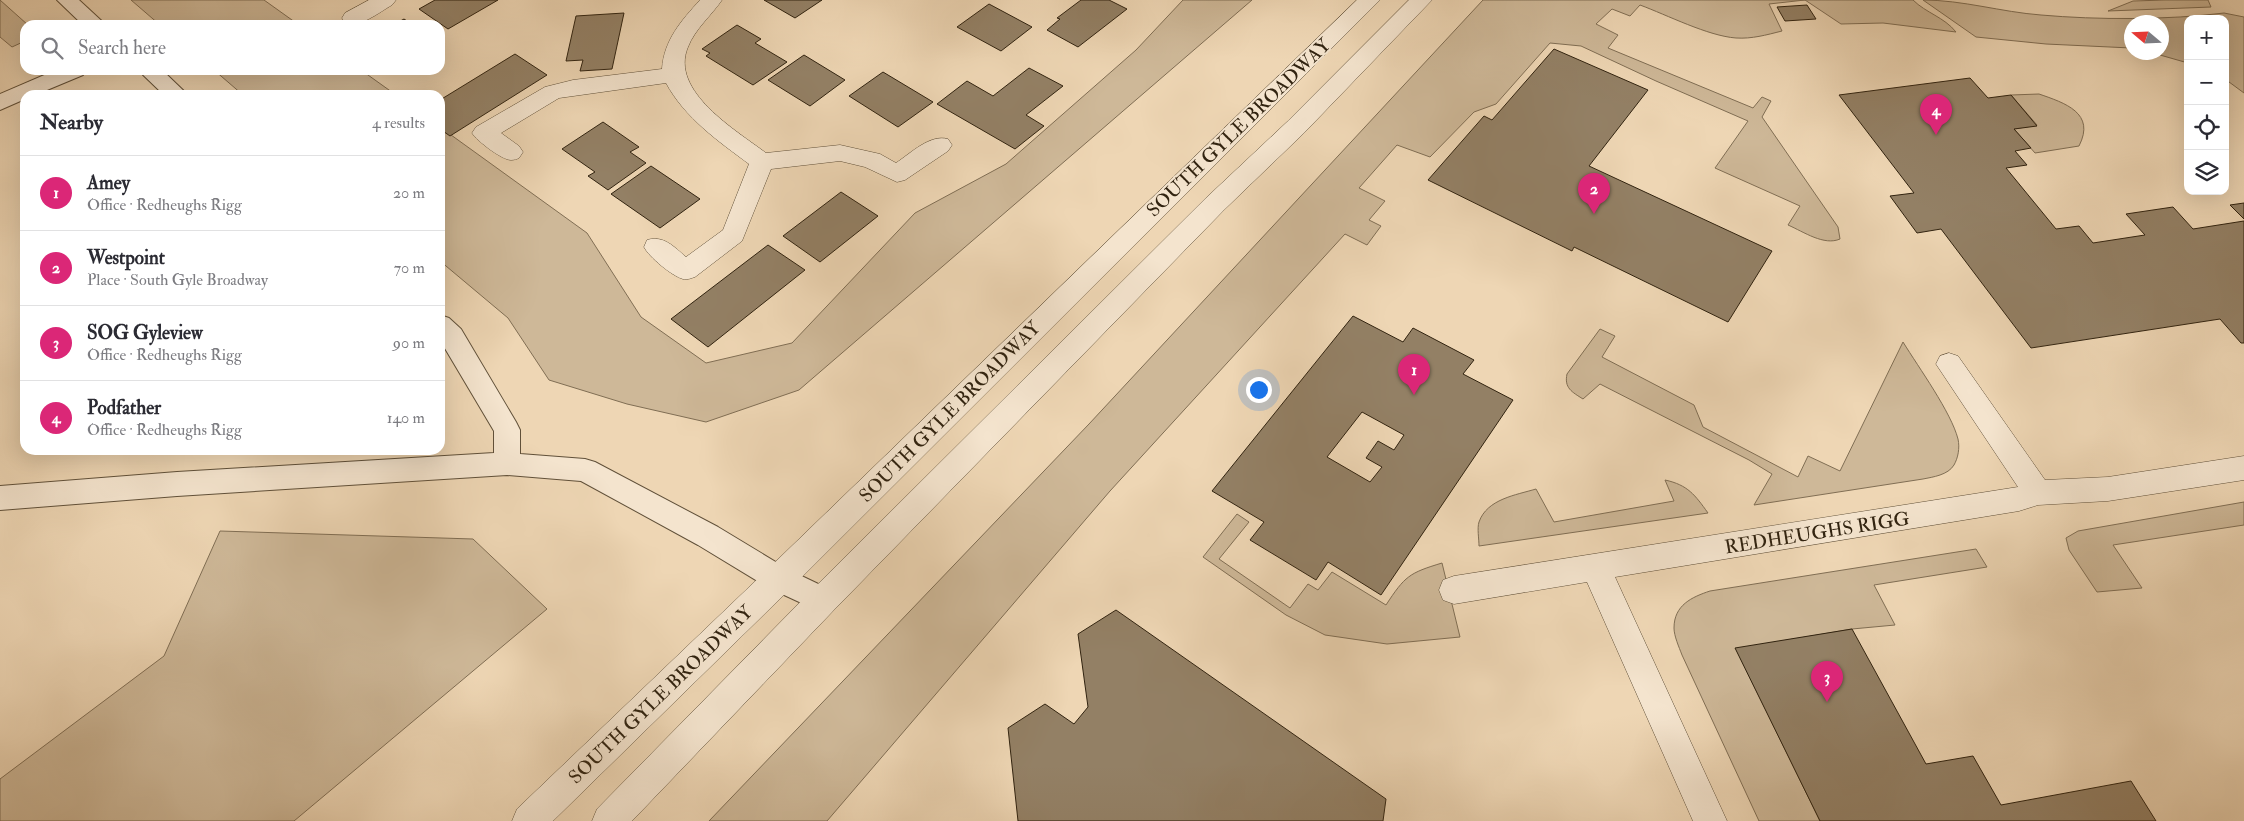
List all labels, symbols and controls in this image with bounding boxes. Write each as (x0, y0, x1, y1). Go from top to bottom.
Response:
north arrow (2124, 15, 2169, 60)
map controls (2184, 15, 2229, 195)
button: + (2184, 15, 2229, 60)
search box (20, 20, 445, 75)
street label: SOUTH GYLE BROADWAY (1142, 33, 1336, 222)
icon: search (38, 34, 66, 62)
text: Search here (78, 36, 166, 60)
button: − (2184, 60, 2229, 105)
pin: 4 (1920, 94, 1952, 135)
button: locate (2184, 105, 2229, 150)
text: Nearby (40, 109, 103, 136)
text: 4 results (372, 113, 425, 133)
button: layers (2184, 150, 2229, 195)
text: Amey (87, 171, 130, 195)
pin: 2 (1578, 173, 1610, 214)
text: 1 (53, 183, 59, 203)
text: 20 m (393, 183, 425, 203)
text: Office · Redheughs Rigg (87, 195, 242, 215)
text: Westpoint (87, 246, 165, 270)
text: 2 (52, 258, 60, 278)
text: 70 m (394, 258, 425, 278)
text: Place · South Gyle Broadway (87, 270, 268, 290)
street label: SOUTH GYLE BROADWAY (854, 315, 1046, 507)
text: SOG Gyleview (87, 321, 203, 345)
text: 3 (53, 333, 59, 353)
text: 90 m (393, 333, 425, 353)
text: Office · Redheughs Rigg (87, 345, 242, 365)
pin: 1 (1398, 354, 1430, 395)
your location (1246, 377, 1272, 403)
text: Podfather (87, 396, 161, 420)
text: 4 (52, 408, 60, 428)
text: 140 m (387, 408, 425, 428)
text: Office · Redheughs Rigg (87, 420, 242, 440)
street label: REDHEUGHS RIGG (1723, 507, 1911, 559)
street label: SOUTH GYLE BROADWAY (564, 600, 758, 789)
pin: 3 (1811, 661, 1843, 702)

